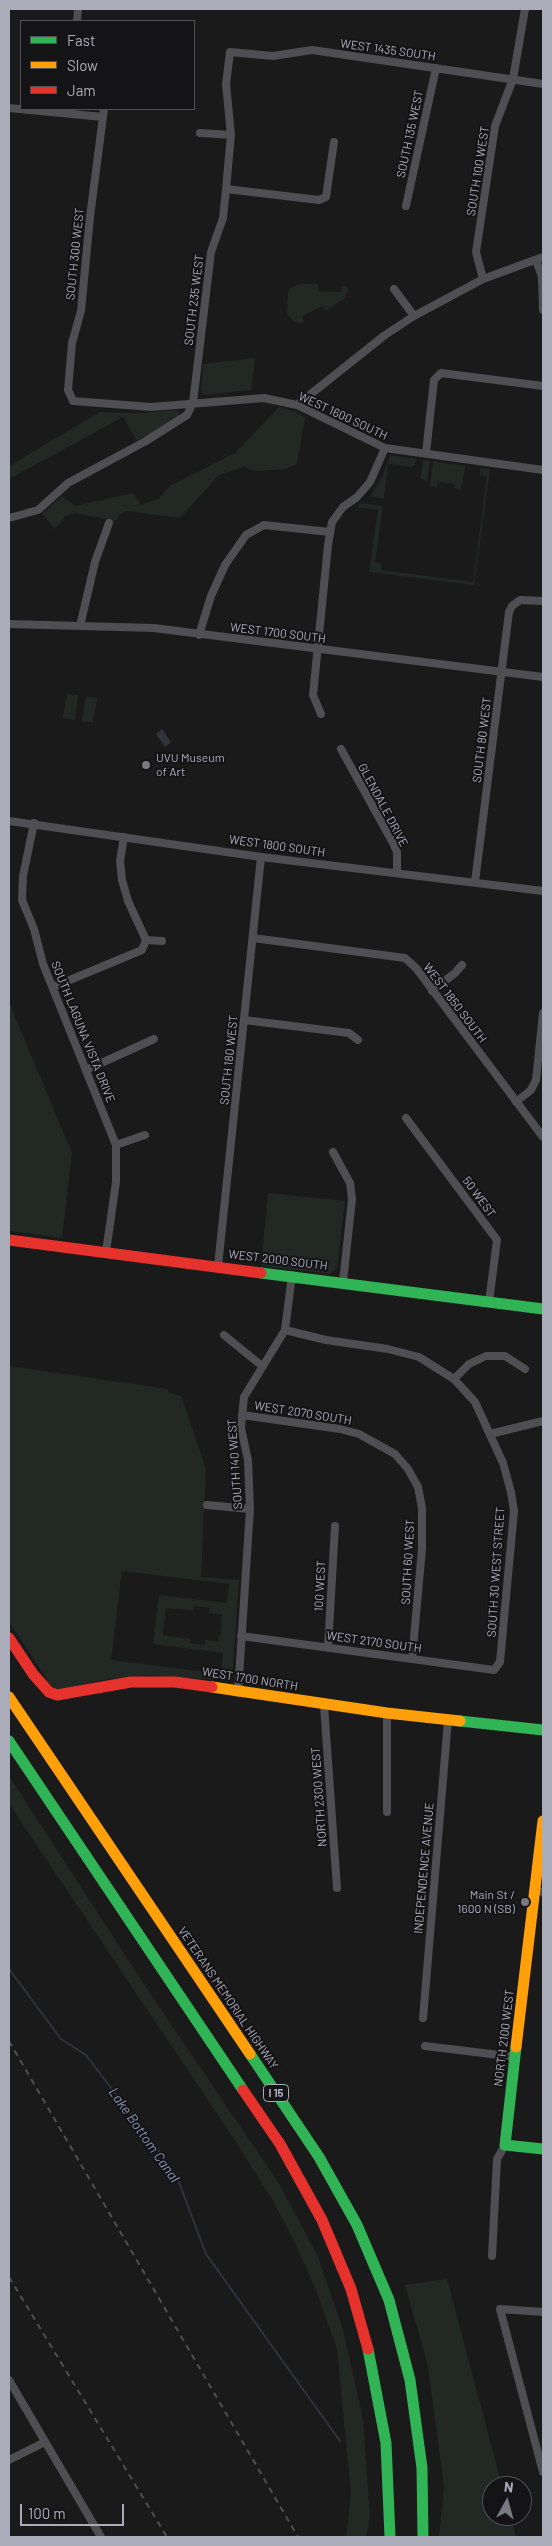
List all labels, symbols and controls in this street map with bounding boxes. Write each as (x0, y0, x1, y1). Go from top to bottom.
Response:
legend (20, 20, 195, 110)
text: Fast (67, 31, 95, 49)
street label: WEST 1435 SOUTH (339, 36, 437, 64)
text: Slow (67, 56, 98, 74)
text: Jam (67, 81, 96, 99)
street label: SOUTH 135 WEST (394, 89, 426, 179)
street label: SOUTH 100 WEST (464, 125, 492, 217)
street label: SOUTH 300 WEST (63, 207, 87, 301)
street label: SOUTH 235 WEST (181, 254, 207, 346)
street label: WEST 1600 SOUTH (296, 389, 390, 443)
street label: WEST 1700 SOUTH (229, 620, 327, 646)
street label: SOUTH 80 WEST (470, 696, 494, 784)
place label: UVU Museum of Art (156, 751, 225, 779)
marker: UVU Museum of Art (140, 759, 152, 771)
street label: GLENDALE DRIVE (355, 761, 411, 849)
street label: WEST 1800 SOUTH (228, 832, 326, 860)
street label: SOUTH LAGUNA VISTA DRIVE (48, 959, 118, 1105)
street label: WEST 1850 SOUTH (420, 960, 490, 1046)
street label: SOUTH 180 WEST (217, 1014, 241, 1106)
street label: 50 WEST (459, 1174, 499, 1220)
street label: WEST 2000 SOUTH (228, 1247, 328, 1273)
street label: WEST 2070 SOUTH (253, 1398, 353, 1428)
street label: SOUTH 140 WEST (225, 1418, 245, 1510)
street label: SOUTH 30 WEST STREET (484, 1506, 508, 1638)
street label: SOUTH 60 WEST (399, 1519, 417, 1605)
street label: 100 WEST (311, 1560, 329, 1612)
street label: WEST 2170 SOUTH (326, 1628, 422, 1656)
street label: WEST 1700 NORTH (201, 1664, 299, 1694)
street label: NORTH 2300 WEST (308, 1747, 330, 1847)
street label: INDEPENDENCE AVENUE (411, 1802, 437, 1934)
place label: Main St / 1600 N (SB) (457, 1888, 515, 1916)
marker: Main St / 1600 N (SB) (519, 1896, 531, 1908)
street label: VETERANS MEMORIAL HIGHWAY (175, 1924, 281, 2072)
street label: NORTH 2100 WEST (491, 1989, 517, 2087)
water label: Lake Bottom Canal (105, 2084, 183, 2186)
road number: I 15 (264, 2084, 288, 2102)
north arrow (482, 2476, 532, 2526)
text: N (503, 2478, 514, 2496)
scale bar (22, 2494, 126, 2526)
text: 100 m (28, 2504, 66, 2522)

